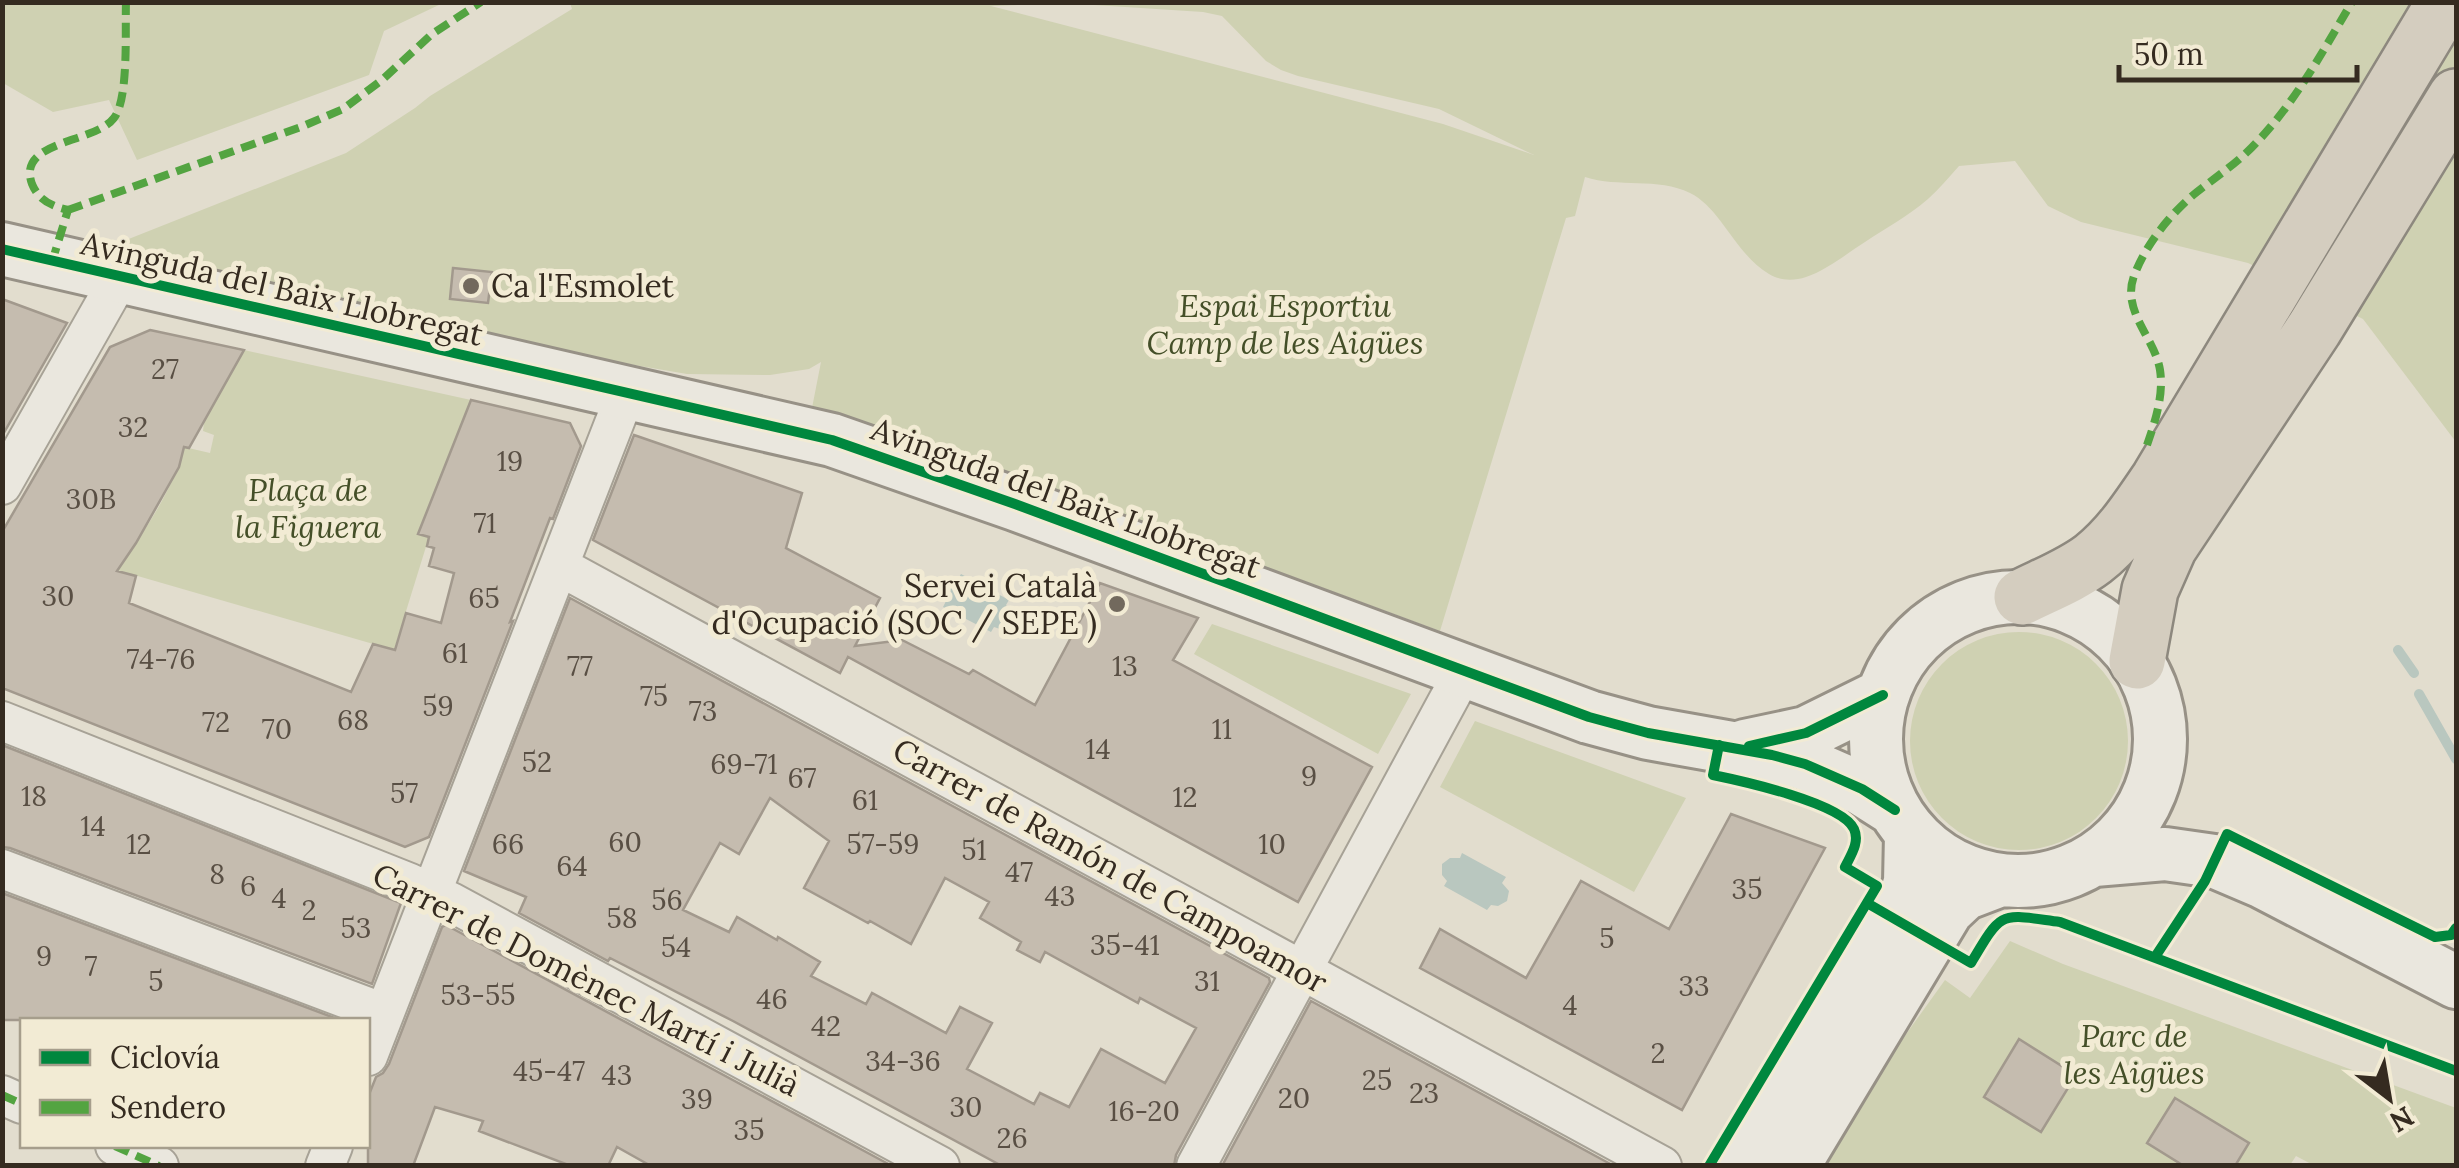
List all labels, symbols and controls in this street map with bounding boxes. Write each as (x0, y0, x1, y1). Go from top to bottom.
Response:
scale bar (2119, 20, 2356, 82)
text: 50 m (2134, 35, 2204, 73)
street label: Avinguda del Baix Llobregat (76, 222, 488, 355)
place label: Ca l'Esmolet (491, 265, 675, 306)
marker: Ca l'Esmolet (460, 275, 482, 297)
park label: Espai Esportiu Camp de les Aigües (1147, 285, 1423, 363)
house number: 27 (151, 351, 179, 387)
street label: Avinguda del Baix Llobregat (865, 408, 1267, 587)
house number: 32 (118, 409, 148, 445)
house number: 19 (497, 443, 523, 479)
park label: Plaça de la Figuera (235, 469, 381, 547)
house number: 30B (66, 481, 116, 517)
house number: 71 (473, 505, 497, 541)
place label: Servei Català d'Ocupació (SOC / SEPE ) (711, 565, 1097, 643)
house number: 30 (42, 578, 74, 614)
house number: 65 (468, 580, 500, 616)
marker: Servei Català d'Ocupació (SOC / SEPE ) (1106, 593, 1128, 615)
house number: 61 (442, 635, 468, 671)
house number: 74-76 (127, 641, 195, 677)
house number: 77 (567, 648, 593, 684)
house number: 13 (1112, 648, 1138, 684)
house number: 75 (640, 678, 668, 714)
house number: 59 (422, 688, 454, 724)
house number: 73 (689, 693, 717, 729)
house number: 68 (337, 702, 369, 738)
house number: 72 (202, 704, 230, 740)
house number: 70 (262, 711, 292, 747)
house number: 11 (1212, 711, 1232, 747)
street label: Carrer de Ramón de Campoamor (886, 729, 1335, 1002)
house number: 14 (1085, 731, 1111, 767)
house number: 52 (522, 744, 552, 780)
house number: 69-71 (710, 746, 778, 782)
house number: 9 (1301, 758, 1317, 794)
house number: 67 (788, 760, 817, 796)
house number: 57 (390, 775, 418, 811)
house number: 18 (21, 778, 47, 814)
house number: 12 (1172, 779, 1198, 815)
house number: 61 (852, 782, 878, 818)
house number: 14 (80, 808, 106, 844)
house number: 60 (608, 824, 642, 860)
house number: 12 (126, 826, 152, 862)
house number: 66 (492, 826, 524, 862)
house number: 57-59 (847, 826, 919, 862)
house number: 10 (1258, 826, 1286, 862)
house number: 51 (961, 832, 987, 868)
house number: 64 (556, 848, 588, 884)
street label: Carrer de Domènec Martí i Julià (366, 854, 807, 1105)
house number: 47 (1005, 854, 1033, 890)
house number: 8 (209, 856, 225, 892)
house number: 6 (240, 868, 256, 904)
house number: 35 (1732, 871, 1762, 907)
house number: 43 (1045, 878, 1075, 914)
house number: 4 (271, 880, 287, 916)
house number: 56 (651, 882, 683, 918)
house number: 2 (301, 892, 317, 928)
house number: 58 (607, 900, 638, 936)
house number: 53 (341, 910, 371, 946)
house number: 5 (1599, 920, 1615, 956)
house number: 35-41 (1090, 927, 1160, 963)
house number: 54 (661, 929, 691, 965)
house number: 9 (36, 938, 52, 974)
house number: 7 (85, 948, 98, 984)
house number: 5 (148, 963, 164, 999)
house number: 31 (1194, 963, 1220, 999)
house number: 33 (1678, 968, 1710, 1004)
house number: 53-55 (440, 977, 516, 1013)
house number: 46 (756, 981, 788, 1017)
house number: 4 (1562, 987, 1578, 1023)
house number: 42 (811, 1008, 841, 1044)
park label: Parc de les Aigües (2063, 1015, 2205, 1093)
legend (20, 1018, 370, 1148)
house number: 2 (1650, 1035, 1666, 1071)
text: Ciclovía (110, 1038, 220, 1076)
house number: 34-36 (865, 1043, 941, 1079)
north arrow (2339, 1048, 2439, 1148)
house number: 45-47 (513, 1053, 585, 1089)
house number: 43 (602, 1057, 632, 1093)
house number: 25 (1362, 1062, 1392, 1098)
house number: 23 (1409, 1075, 1439, 1111)
house number: 20 (1278, 1080, 1310, 1116)
house number: 39 (681, 1081, 713, 1117)
text: Sendero (110, 1088, 226, 1126)
house number: 30 (950, 1089, 982, 1125)
house number: 16-20 (1108, 1093, 1180, 1129)
text: N (2383, 1098, 2420, 1140)
house number: 35 (734, 1112, 764, 1148)
house number: 26 (996, 1120, 1028, 1156)

